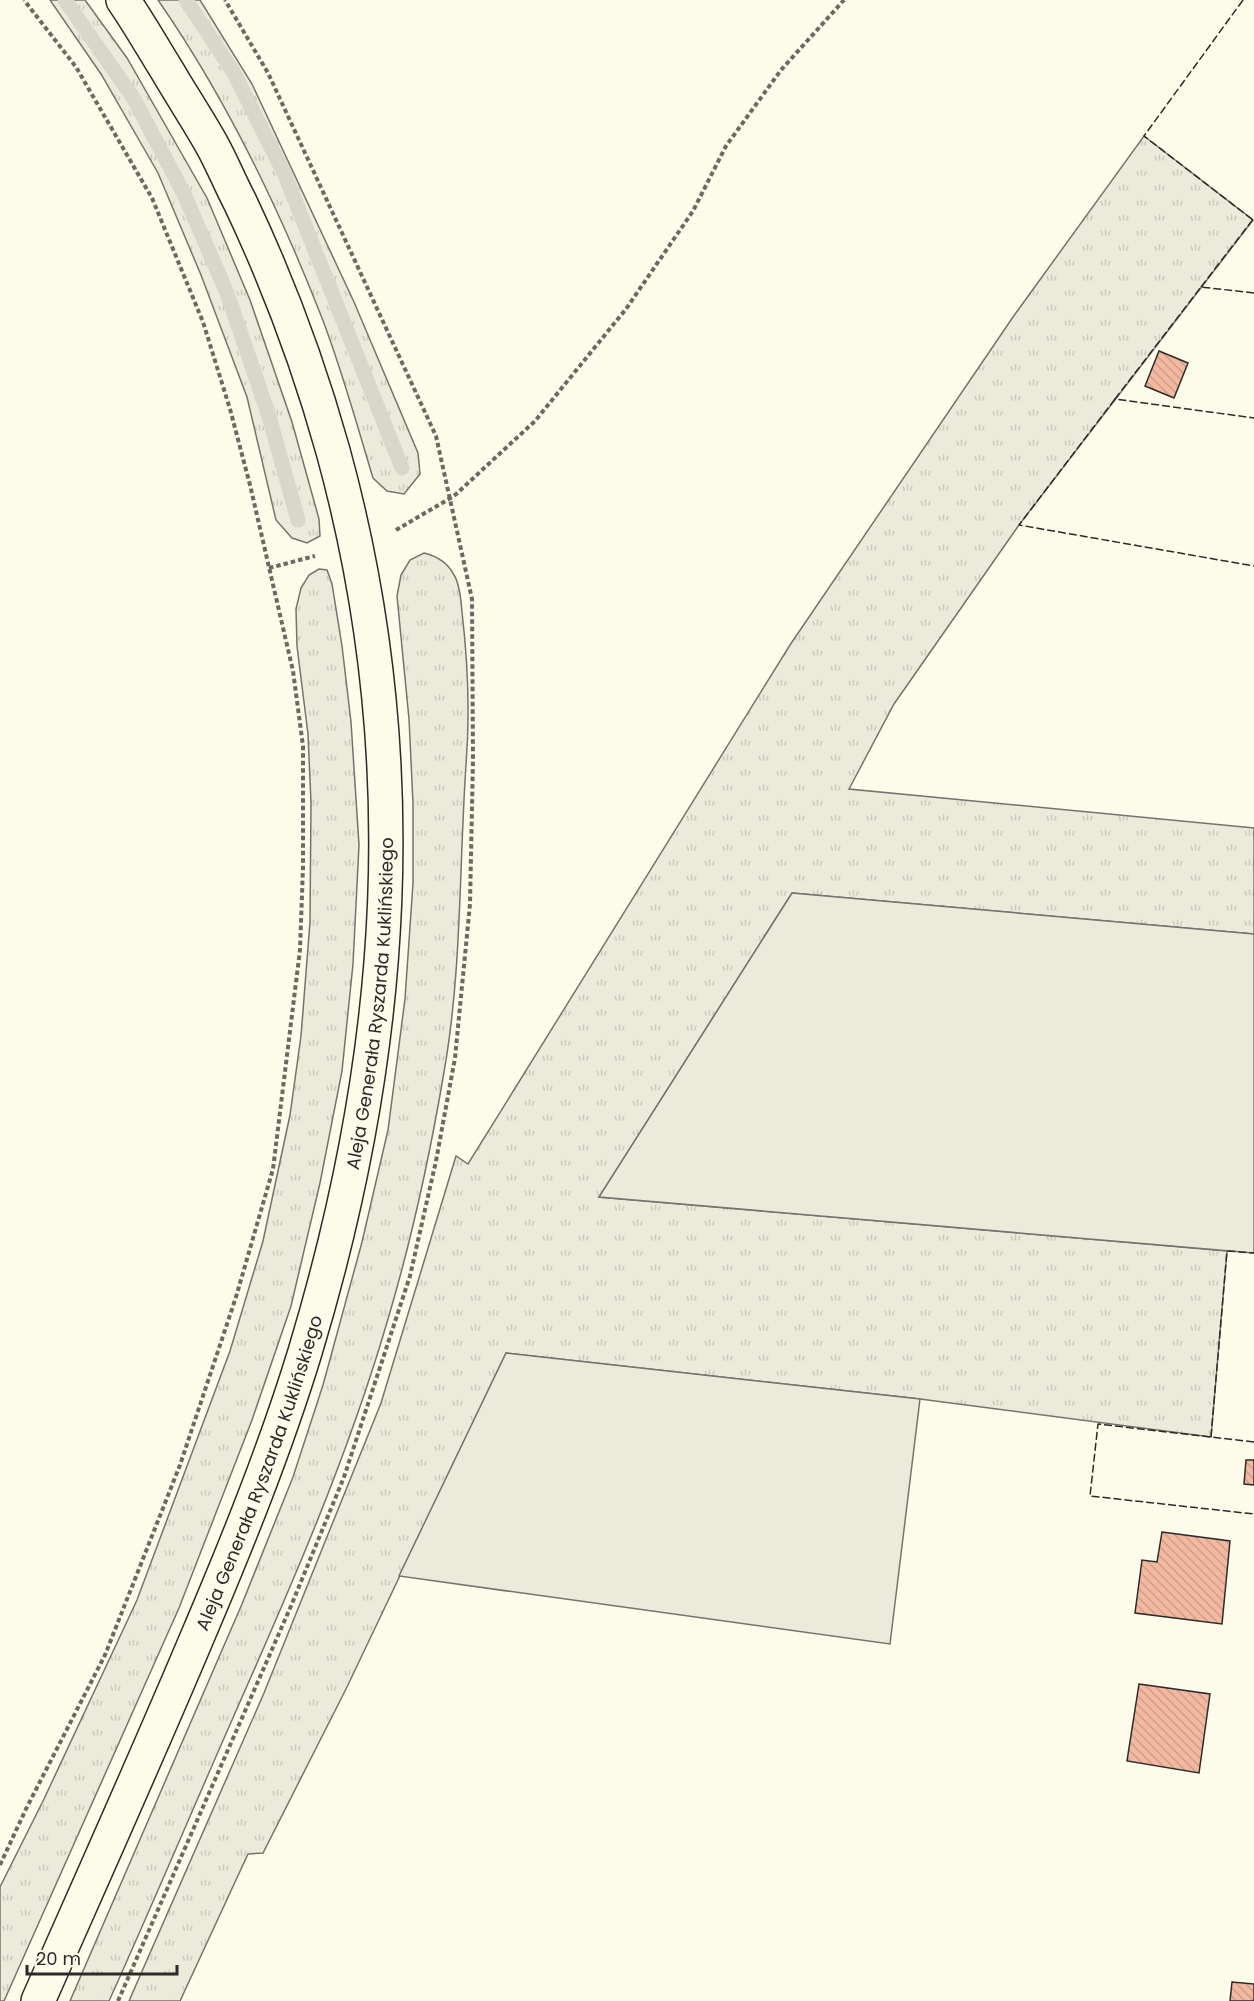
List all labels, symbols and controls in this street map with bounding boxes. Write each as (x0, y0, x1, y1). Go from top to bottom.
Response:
street label: Aleja Generała Ryszarda Kuklińskiego (339, 837, 398, 1172)
street label: Aleja Generała Ryszarda Kuklińskiego (189, 1312, 328, 1634)
scale bar (27, 1938, 177, 1976)
text: 20 m (36, 1946, 81, 1971)

